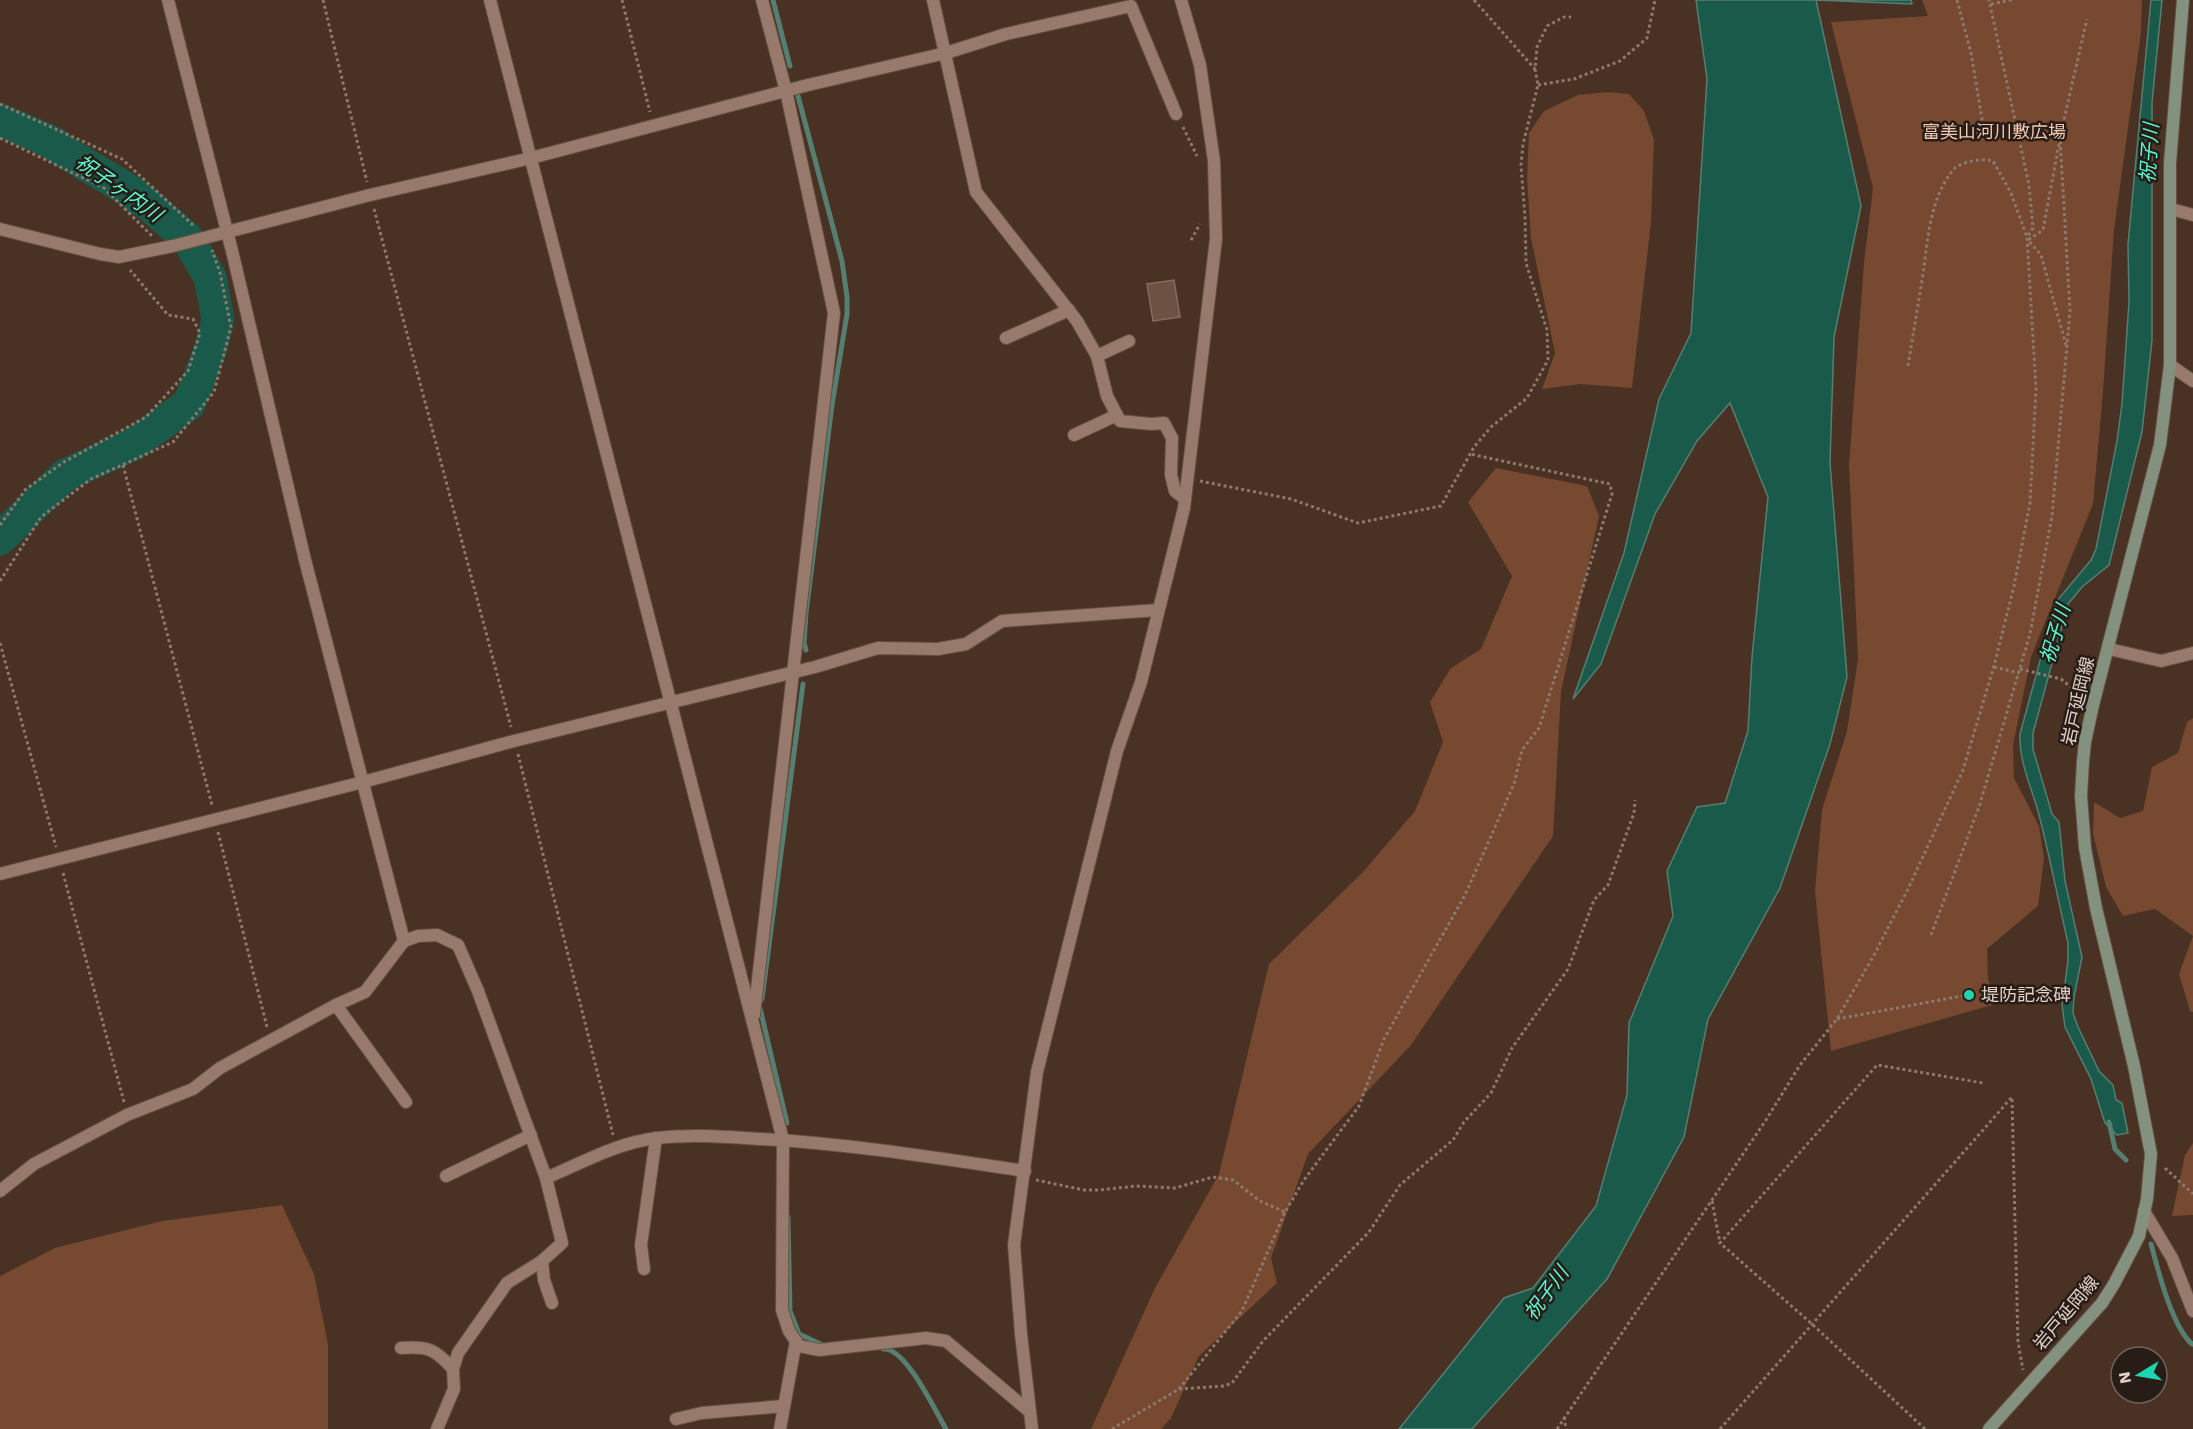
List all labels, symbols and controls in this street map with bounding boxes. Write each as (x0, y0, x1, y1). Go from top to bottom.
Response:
water label: 祝子川 (2135, 120, 2163, 184)
park label: 富美山河川敷広場 (1922, 121, 2066, 142)
water label: 祝子ヶ内川 (71, 149, 168, 228)
water label: 祝子川 (2035, 600, 2076, 666)
street label: 岩戸延岡線 (2057, 655, 2098, 747)
place label: 堤防記念碑 (1981, 984, 2071, 1005)
marker: 堤防記念碑 (1962, 988, 1976, 1002)
water label: 祝子川 (1519, 1260, 1575, 1324)
street label: 岩戸延岡線 (2029, 1271, 2103, 1354)
north arrow (2109, 1345, 2169, 1405)
text: N (2114, 1370, 2135, 1385)

